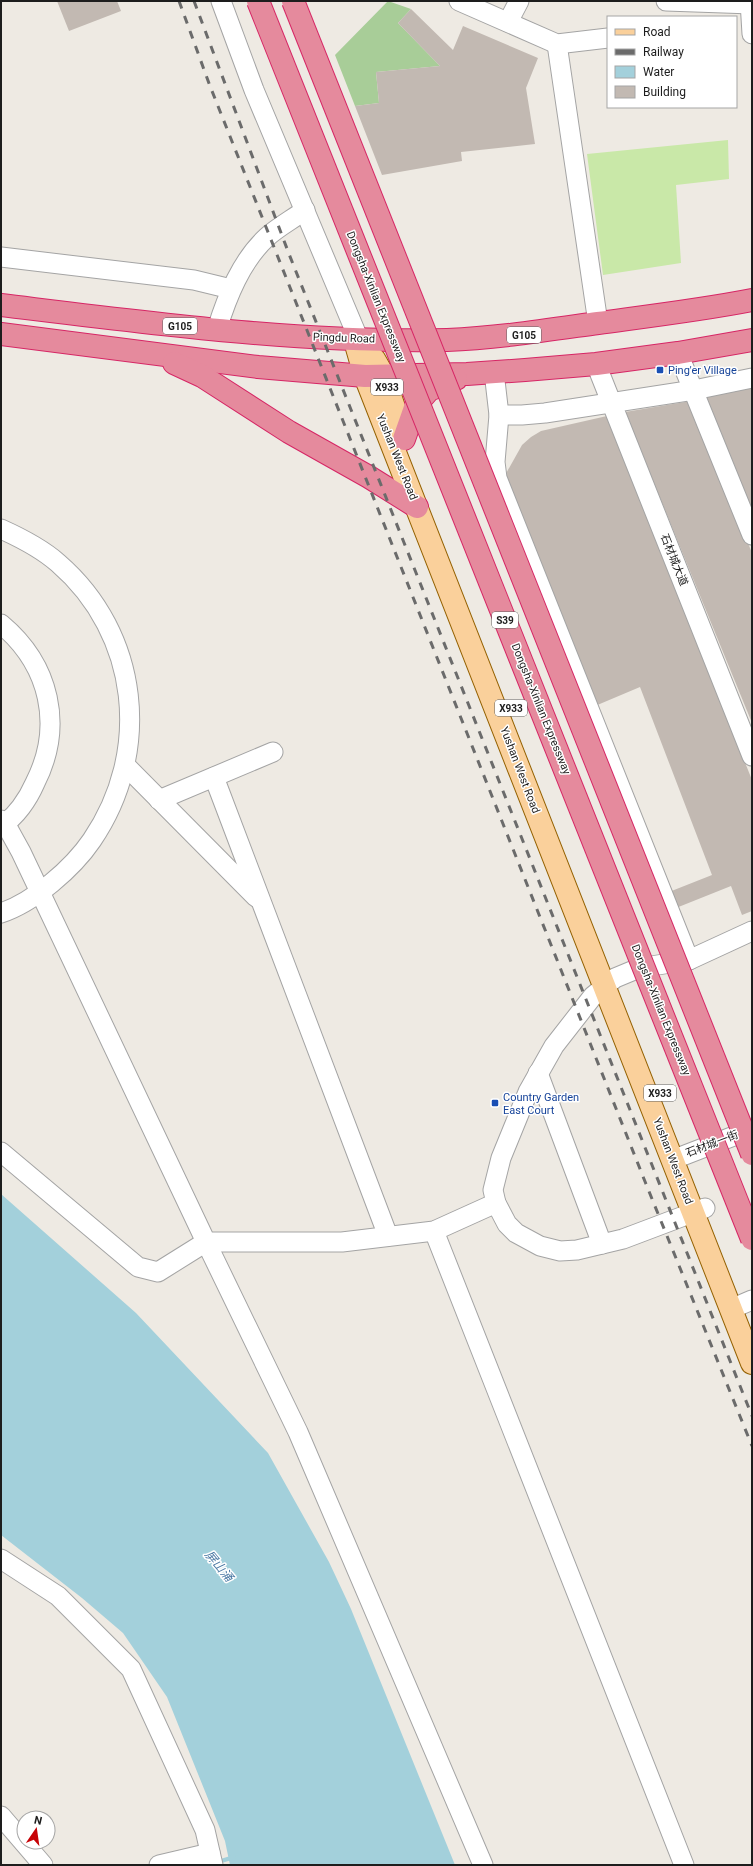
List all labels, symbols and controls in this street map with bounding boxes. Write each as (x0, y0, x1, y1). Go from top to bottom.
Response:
legend (607, 16, 737, 108)
text: Road (643, 25, 671, 39)
text: Railway (643, 45, 684, 59)
text: Water (643, 65, 674, 79)
text: Building (643, 85, 686, 99)
street label: Dongsha-Xinlian Expressway (344, 229, 409, 365)
road number: G105 (163, 318, 197, 334)
road number: G105 (507, 327, 541, 343)
street label: Pingdu Road (313, 330, 375, 346)
place label: Ping'er Village (668, 364, 737, 377)
marker: Ping'er Village (655, 365, 665, 375)
road number: X933 (371, 379, 403, 395)
street label: Yushan West Road (374, 412, 420, 502)
street label: 石材城大道 (658, 532, 690, 588)
road number: S39 (492, 612, 518, 628)
street label: Dongsha-Xinlian Expressway (509, 641, 574, 777)
road number: X933 (495, 700, 527, 716)
street label: Yushan West Road (498, 725, 542, 815)
street label: Dongsha-Xinlian Expressway (629, 942, 694, 1078)
road number: X933 (644, 1085, 676, 1101)
place label: Country Garden East Court (503, 1091, 579, 1117)
marker: Country Garden East Court (490, 1098, 500, 1108)
street label: Yushan West Road (651, 1116, 695, 1206)
street label: 石材城一街 (684, 1128, 740, 1160)
water label: 屏山涌 (202, 1548, 237, 1586)
north arrow (16, 1810, 56, 1850)
text: N (33, 1814, 44, 1828)

